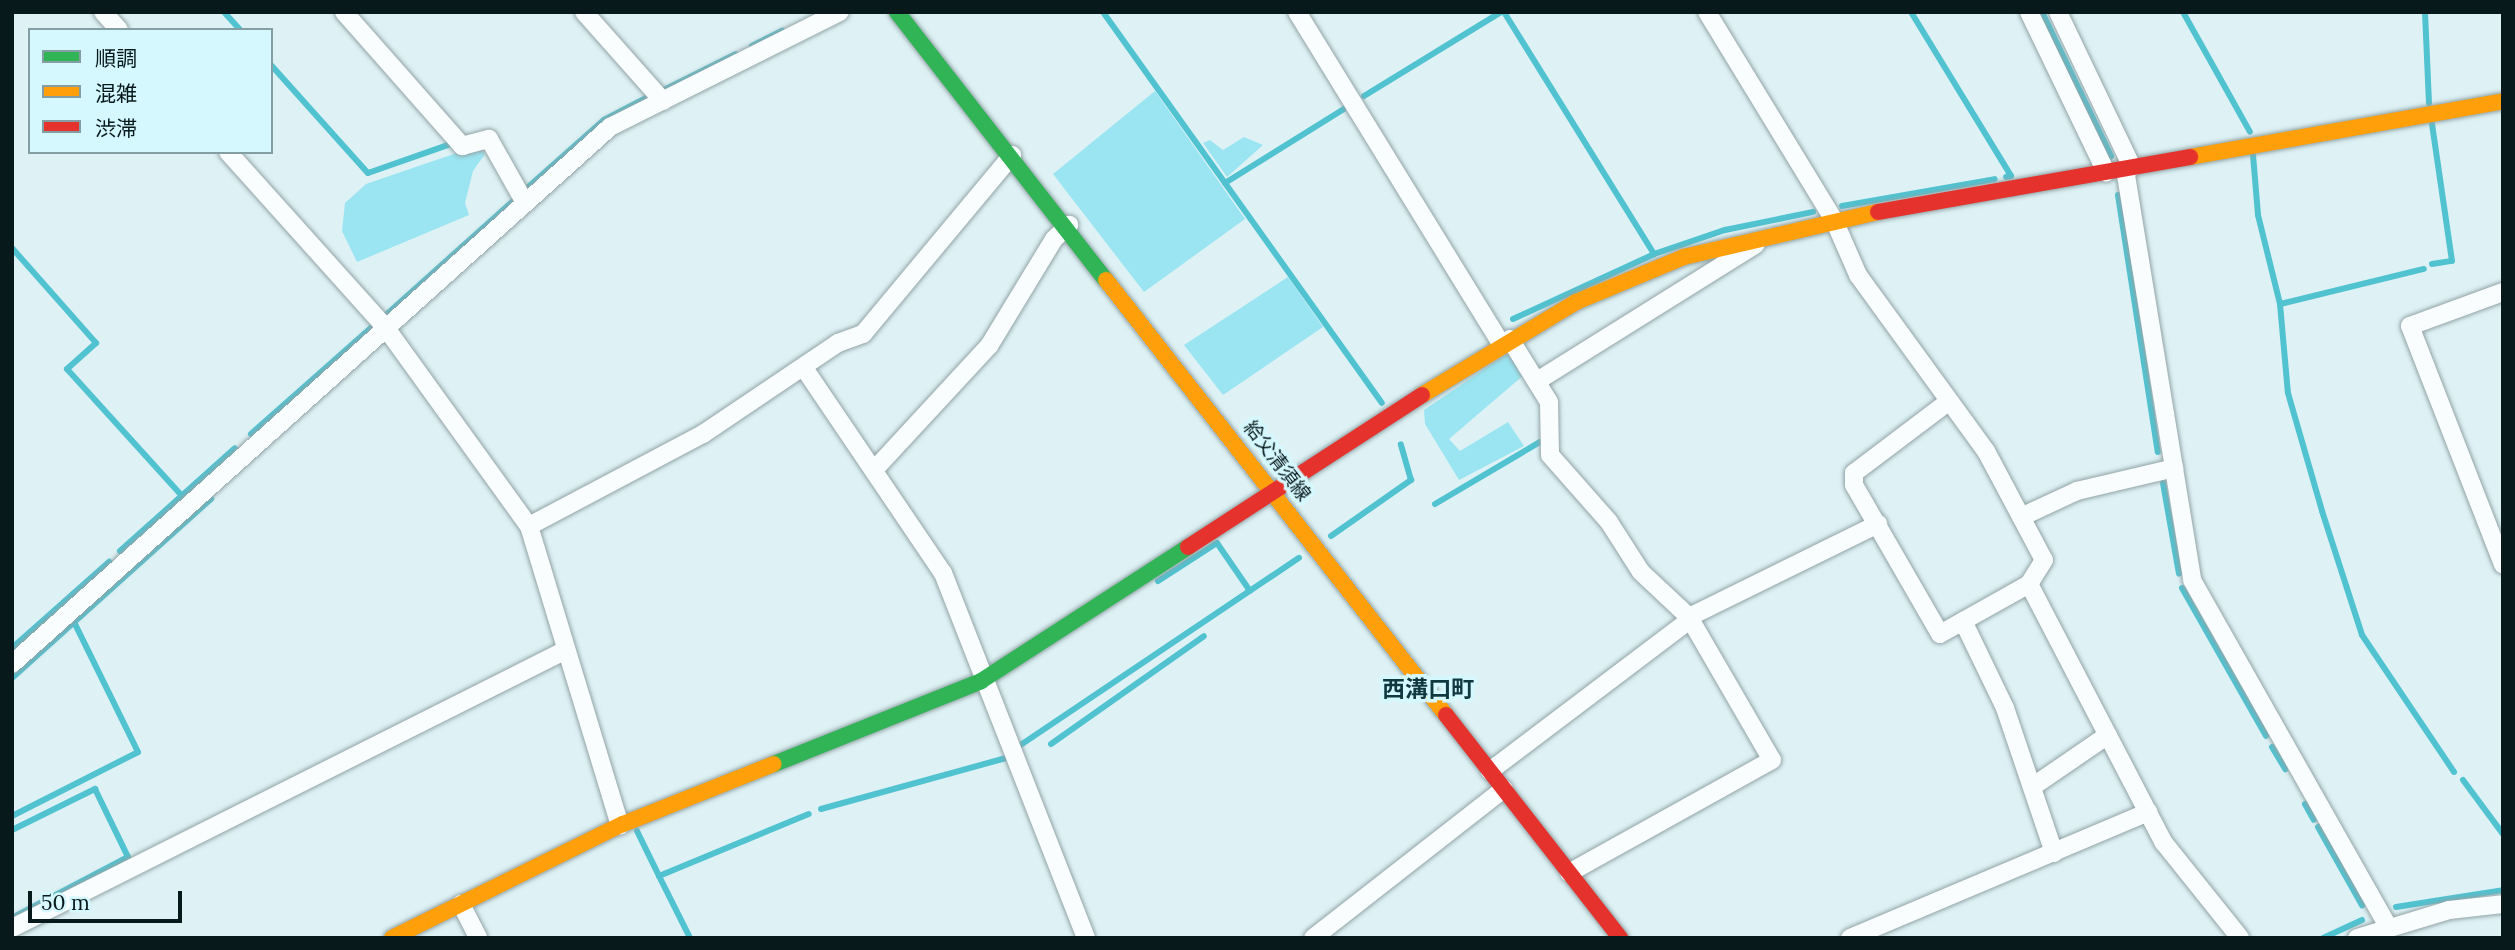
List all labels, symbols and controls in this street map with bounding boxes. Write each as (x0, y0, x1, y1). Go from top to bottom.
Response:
legend (28, 28, 273, 154)
text: 順調 (95, 45, 137, 72)
text: 混雑 (95, 80, 137, 107)
text: 渋滞 (95, 115, 137, 142)
street label: 給父清須線 (1239, 417, 1315, 505)
district label: 西溝口町 (1382, 675, 1474, 703)
scale bar (32, 876, 186, 920)
text: 50 m (41, 889, 90, 916)

